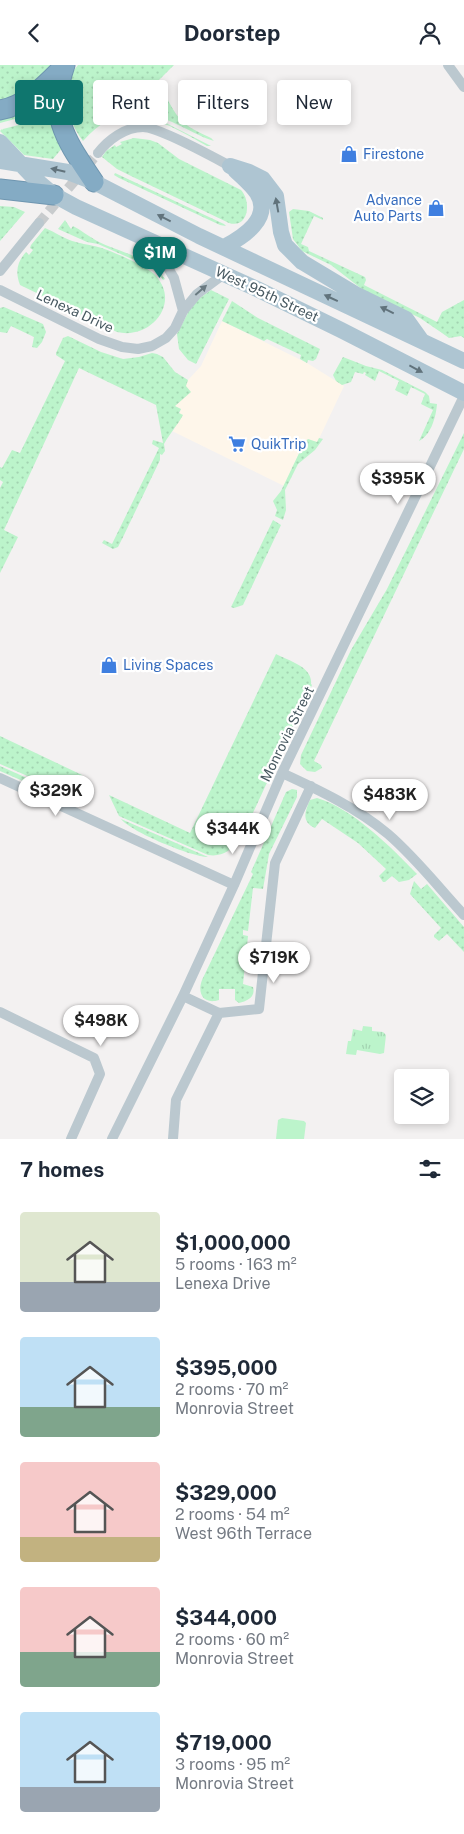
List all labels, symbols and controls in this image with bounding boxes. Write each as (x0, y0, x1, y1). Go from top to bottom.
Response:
icon: back (20, 19, 48, 47)
icon: person (416, 19, 444, 47)
text: Doorstep (184, 20, 280, 46)
chip: Buy (15, 80, 83, 125)
chip: Rent (93, 80, 168, 125)
chip: Filters (178, 80, 267, 125)
chip: New (277, 80, 351, 125)
shop icon: Firestone (339, 144, 359, 164)
place label: Firestone (363, 146, 424, 162)
one-way arrow (51, 166, 66, 174)
place label: Advance Auto Parts (353, 192, 422, 224)
one-way arrow (273, 197, 281, 213)
shop icon: Advance Auto Parts (426, 198, 446, 218)
one-way arrow (157, 214, 172, 222)
pin: $1M (136, 237, 184, 279)
text: $1M (144, 243, 176, 262)
street label: West 95th Street (213, 263, 321, 325)
one-way arrow (195, 284, 207, 296)
street label: Lenexa Drive (34, 286, 116, 336)
one-way arrow (324, 294, 338, 302)
one-way arrow (380, 306, 394, 314)
one-way arrow (408, 365, 423, 373)
supermarket icon: QuikTrip (227, 434, 247, 454)
place label: QuikTrip (251, 436, 306, 452)
pin: $395K (363, 463, 433, 505)
text: $395K (371, 469, 425, 488)
shop icon: Living Spaces (99, 655, 119, 675)
place label: Living Spaces (123, 657, 213, 673)
street label: Monrovia Street (257, 684, 317, 784)
pin: $329K (21, 775, 91, 817)
pin: $483K (355, 779, 425, 821)
text: $329K (29, 781, 83, 800)
text: $483K (363, 785, 417, 804)
pin: $344K (198, 813, 268, 855)
text: $344K (206, 819, 260, 838)
pin: $719K (239, 941, 309, 984)
text: $719K (249, 948, 299, 967)
pin: $498K (66, 1005, 136, 1047)
text: $498K (74, 1011, 128, 1030)
map controls (394, 1069, 449, 1124)
button: layers (394, 1069, 449, 1124)
icon: filters (416, 1155, 444, 1183)
text: 7 homes (20, 1157, 104, 1182)
text: $1,000,000 (175, 1230, 291, 1255)
icon: home (60, 1232, 120, 1292)
text: 5 rooms · 163 m² (175, 1255, 297, 1274)
text: Lenexa Drive (175, 1274, 270, 1293)
text: $395,000 (175, 1355, 278, 1380)
icon: home (60, 1357, 120, 1417)
text: 2 rooms · 70 m² (175, 1380, 288, 1399)
text: Monrovia Street (175, 1399, 294, 1418)
text: $329,000 (175, 1480, 277, 1505)
icon: home (60, 1482, 120, 1542)
text: 2 rooms · 54 m² (175, 1505, 290, 1524)
text: West 96th Terrace (175, 1524, 312, 1543)
text: $344,000 (175, 1605, 277, 1630)
icon: home (60, 1607, 120, 1667)
text: 2 rooms · 60 m² (175, 1630, 289, 1649)
text: Monrovia Street (175, 1649, 294, 1668)
text: $719,000 (175, 1730, 272, 1755)
icon: home (60, 1732, 120, 1792)
text: 3 rooms · 95 m² (175, 1755, 290, 1774)
text: Monrovia Street (175, 1774, 294, 1793)

